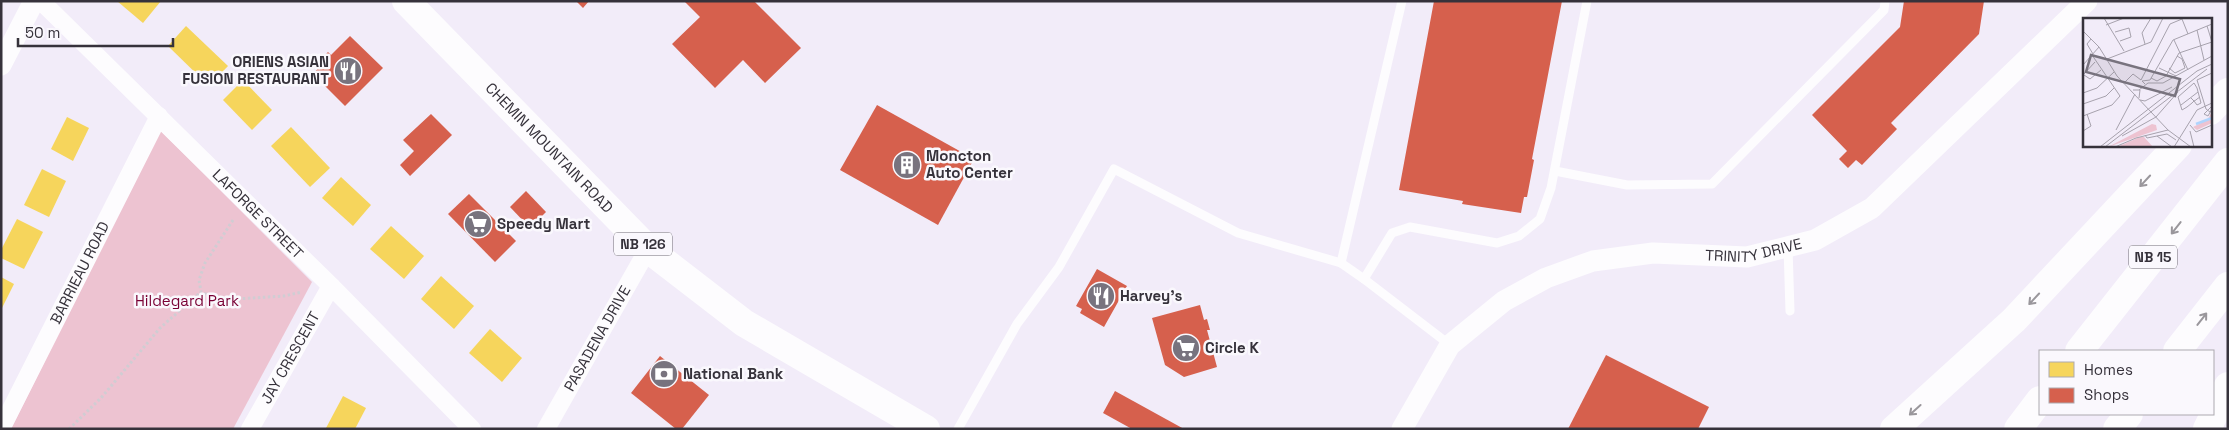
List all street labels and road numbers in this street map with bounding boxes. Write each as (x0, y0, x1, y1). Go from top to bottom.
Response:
street label: CHEMIN MOUNTAIN ROAD (482, 78, 617, 217)
street label: LAFORGE STREET (209, 165, 308, 263)
street label: BARRIEAU ROAD (46, 218, 113, 327)
road number: NB 126 (614, 232, 672, 255)
street label: TRINITY DRIVE (1705, 234, 1804, 266)
road number: NB 15 (2129, 246, 2177, 268)
street label: PASADENA DRIVE (559, 282, 634, 395)
street label: JAY CRESCENT (256, 308, 324, 407)

